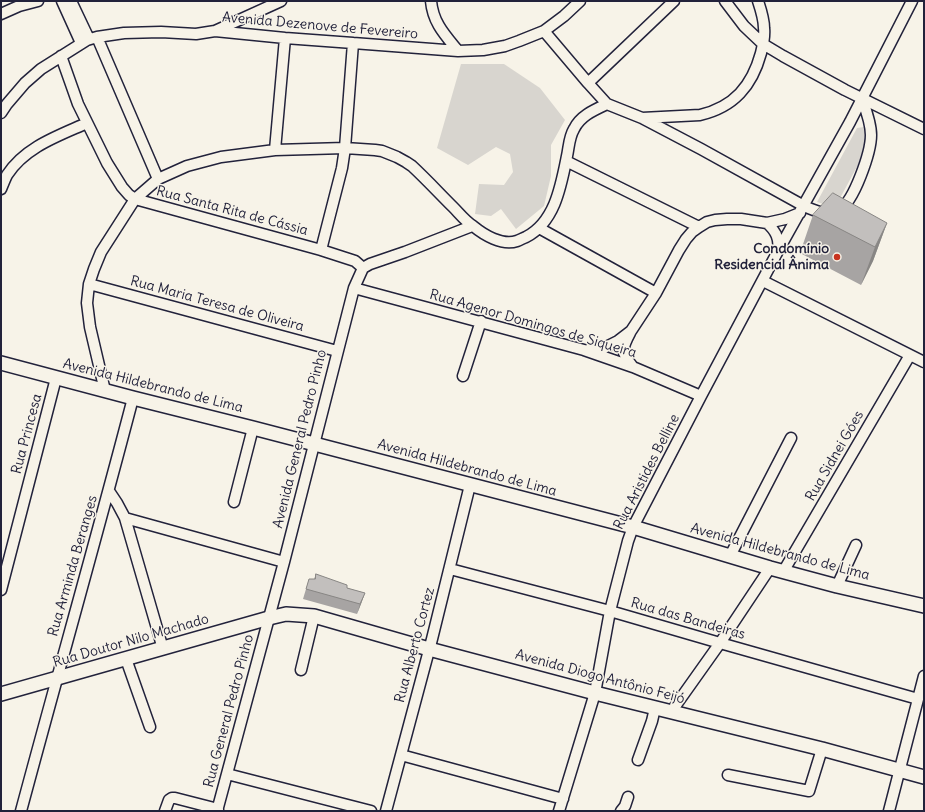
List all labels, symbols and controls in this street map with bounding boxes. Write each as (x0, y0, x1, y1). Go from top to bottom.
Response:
street label: Avenida Dezenove de Fevereiro (221, 9, 419, 43)
street label: Rua Santa Rita de Cássia (154, 183, 310, 239)
place label: Condomínio Residencial Ânima (714, 241, 829, 274)
marker: Condomínio Residencial Ânima (832, 252, 842, 262)
street label: Rua Maria Teresa de Oliveira (128, 273, 306, 335)
street label: Rua Agenor Domingos de Siqueira (428, 286, 638, 362)
street label: Avenida General Pedro Pinho (270, 348, 330, 530)
street label: Avenida Hildebrando de Lima (61, 355, 245, 417)
street label: Rua Princesa (8, 392, 46, 476)
street label: Rua Sidnei Góes (802, 408, 868, 504)
street label: Rua Aristides Belline (611, 411, 683, 533)
street label: Avenida Hildebrando de Lima (376, 436, 558, 500)
street label: Rua Arminda Beranges (45, 493, 101, 639)
street label: Avenida Hildebrando de Lima (689, 520, 871, 584)
street label: Rua Alberto Cortez (392, 585, 438, 705)
street label: Rua das Bandeiras (629, 595, 747, 643)
street label: Rua Doutor Nilo Machado (51, 611, 211, 671)
street label: Rua General Pedro Pinho (200, 633, 258, 789)
street label: Avenida Diogo Antônio Feijó (513, 646, 687, 708)

